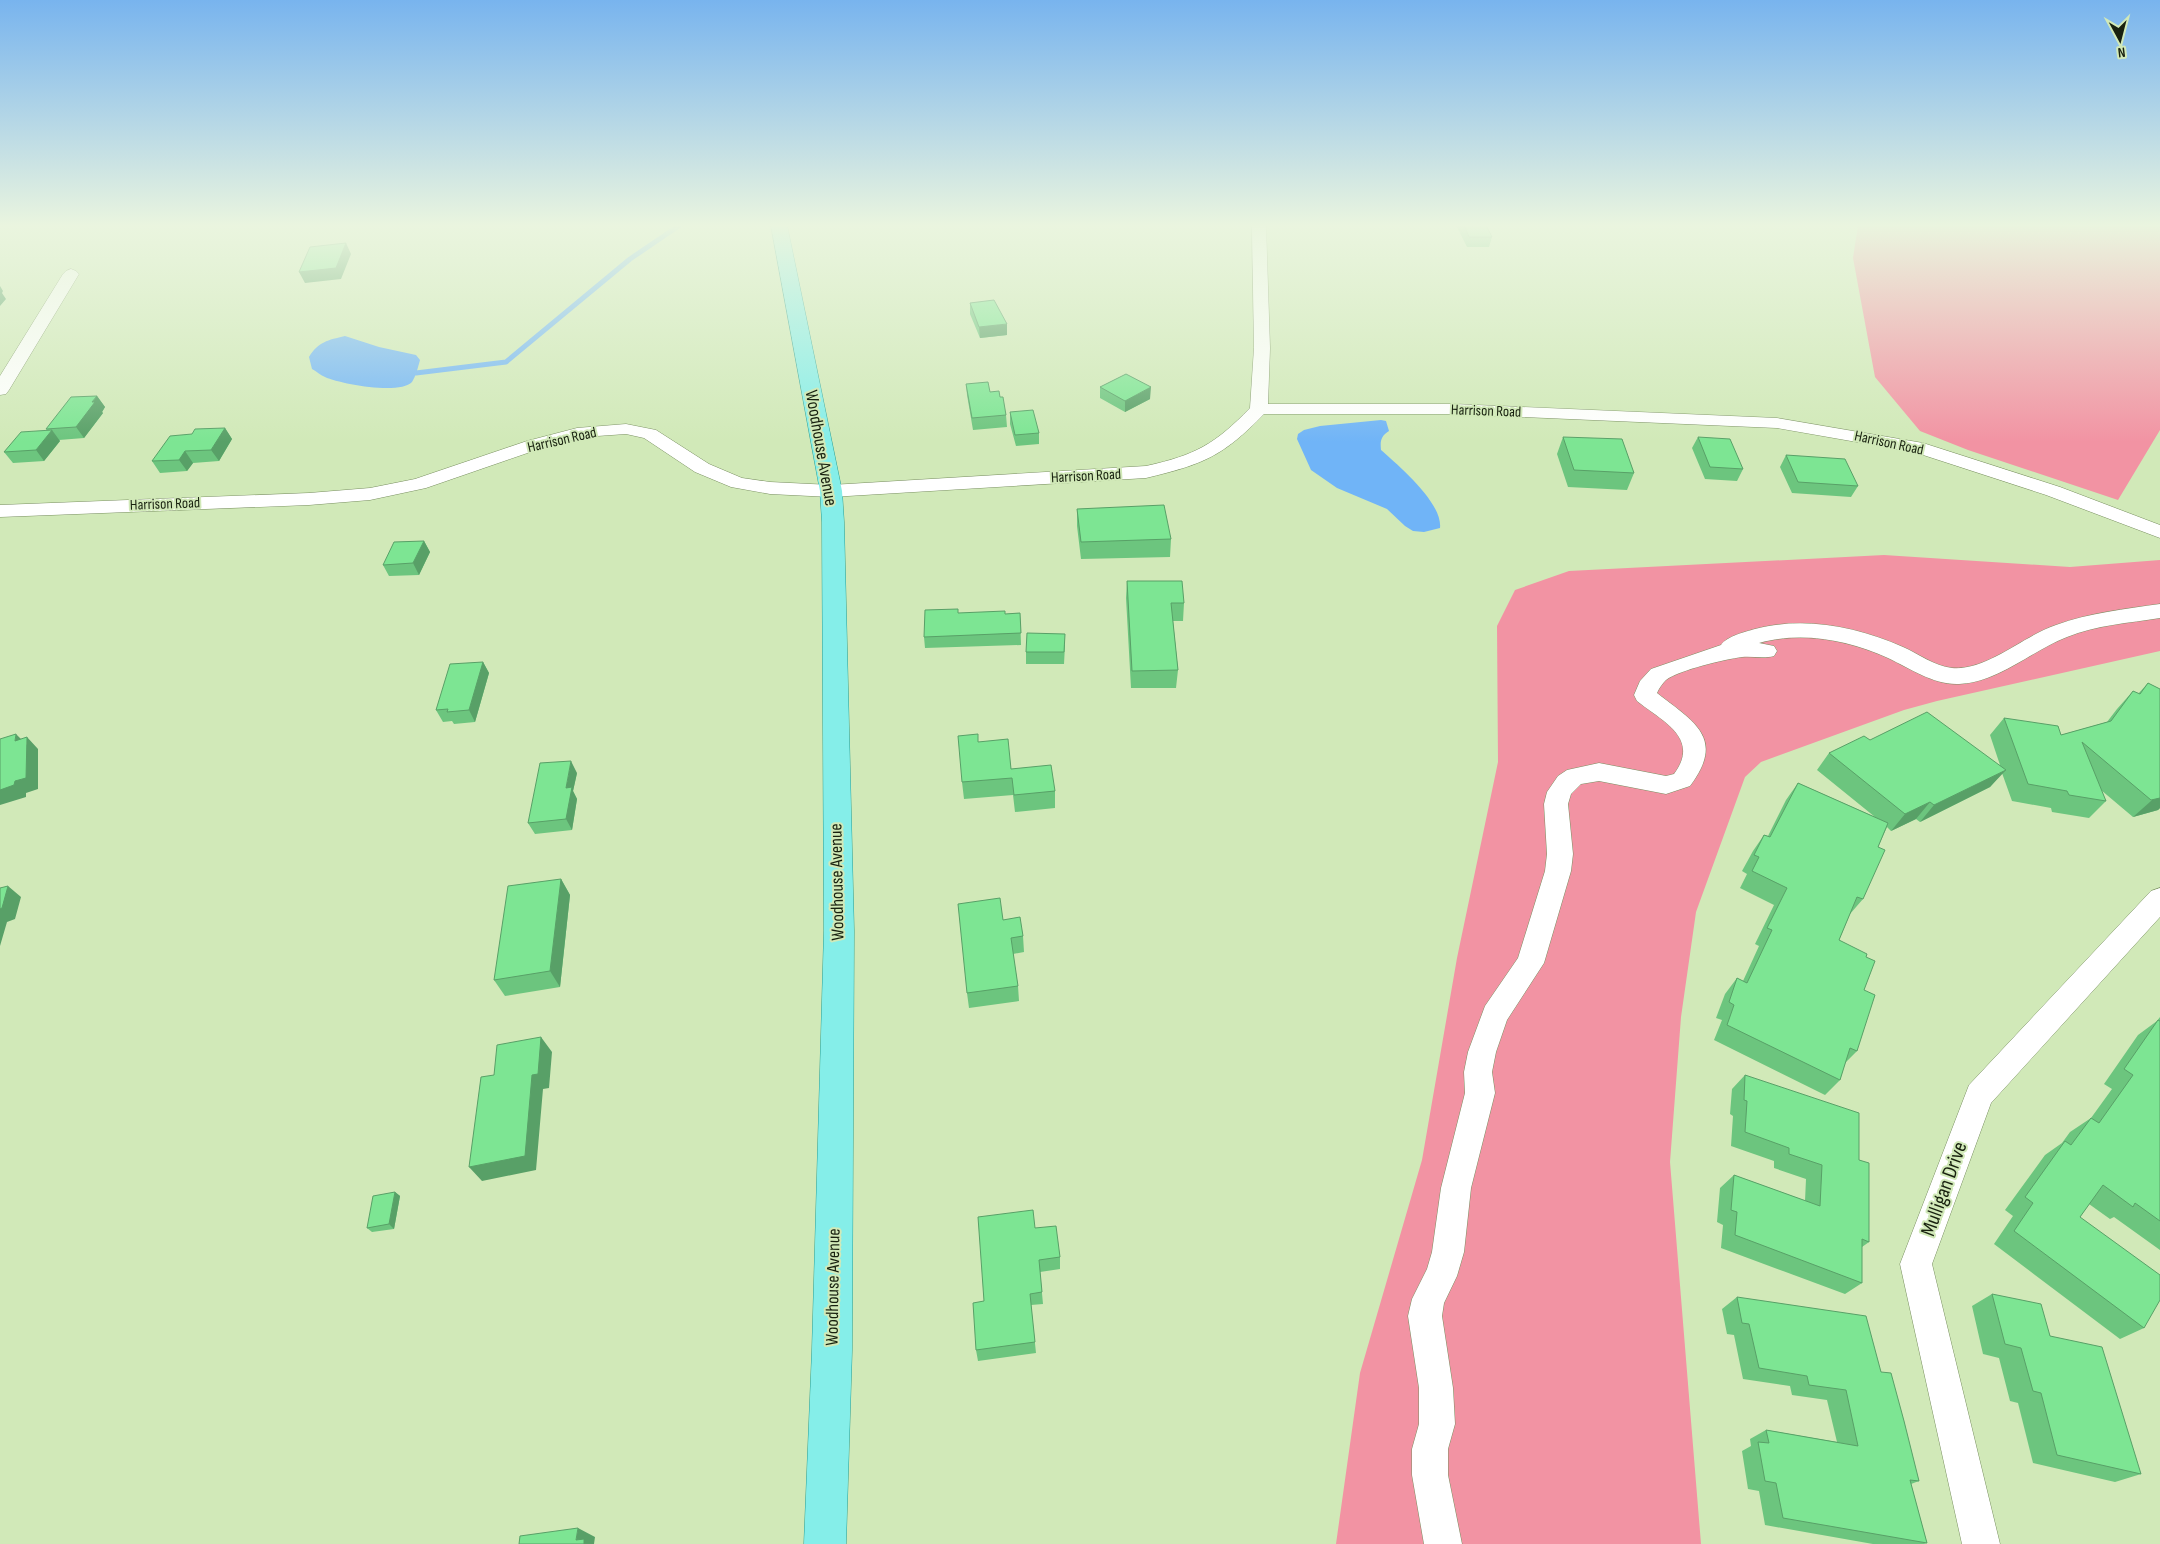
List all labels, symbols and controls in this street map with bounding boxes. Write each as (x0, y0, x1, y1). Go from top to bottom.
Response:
north arrow (2095, 15, 2145, 65)
text: N (2117, 44, 2126, 61)
street label: Woodhouse Avenue (800, 388, 842, 508)
street label: Harrison Road (1451, 400, 1521, 422)
street label: Harrison Road (526, 423, 598, 457)
street label: Harrison Road (1853, 426, 1925, 460)
street label: Harrison Road (1050, 465, 1122, 487)
street label: Harrison Road (130, 493, 200, 515)
street label: Woodhouse Avenue (825, 823, 849, 941)
street label: Mulligan Drive (1915, 1138, 1973, 1240)
street label: Woodhouse Avenue (821, 1228, 845, 1346)

